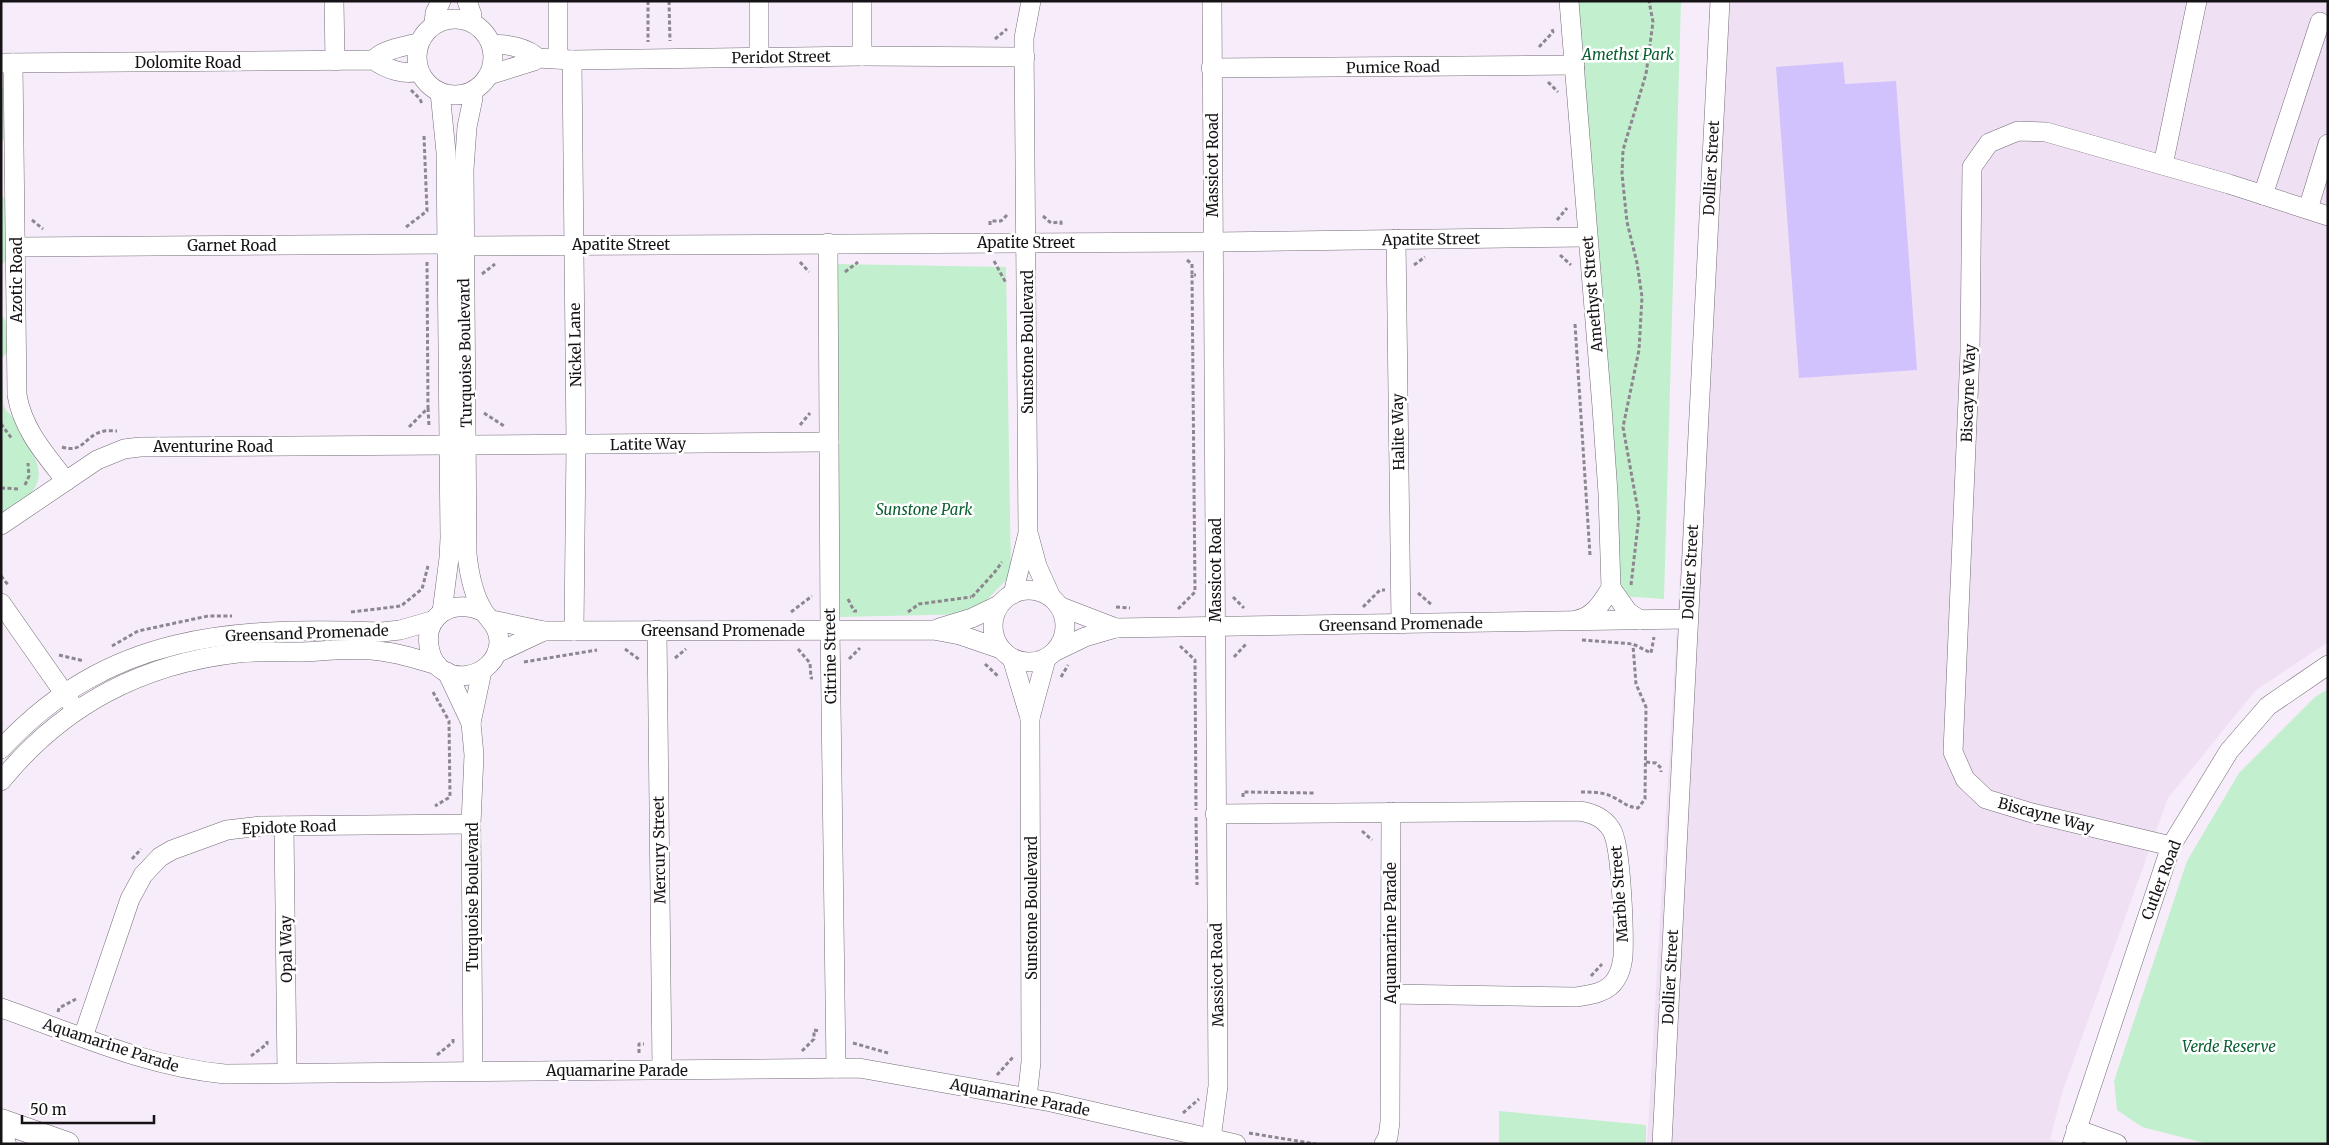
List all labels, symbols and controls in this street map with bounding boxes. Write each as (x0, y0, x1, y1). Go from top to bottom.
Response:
park label: Amethst Park (1581, 45, 1675, 64)
street label: Peridot Street (731, 47, 831, 67)
street label: Dolomite Road (135, 53, 241, 72)
street label: Pumice Road (1346, 57, 1440, 77)
street label: Massicot Road (1203, 113, 1222, 217)
street label: Dollier Street (1699, 120, 1723, 216)
street label: Apatite Street (1381, 229, 1480, 249)
street label: Apatite Street (976, 233, 1075, 252)
street label: Apatite Street (571, 235, 670, 254)
street label: Amethyst Street (1577, 235, 1607, 354)
street label: Garnet Road (187, 236, 277, 255)
street label: Azotic Road (7, 237, 26, 324)
street label: Sunstone Boulevard (1018, 270, 1037, 414)
street label: Turquoise Boulevard (454, 278, 476, 428)
street label: Nickel Lane (565, 302, 585, 387)
street label: Biscayne Way (1957, 343, 1979, 443)
street label: Halite Way (1388, 393, 1408, 471)
street label: Latite Way (610, 434, 686, 454)
street label: Aventurine Road (152, 437, 273, 456)
park label: Sunstone Park (876, 500, 973, 519)
street label: Massicot Road (1206, 518, 1225, 622)
street label: Dollier Street (1678, 524, 1702, 620)
street label: Citrine Street (820, 608, 840, 704)
street label: Greensand Promenade (1319, 613, 1483, 635)
street label: Greensand Promenade (225, 621, 389, 645)
street label: Greensand Promenade (641, 621, 805, 640)
street label: Biscayne Way (1996, 793, 2096, 837)
street label: Mercury Street (649, 796, 669, 904)
street label: Epidote Road (241, 816, 337, 838)
street label: Turquoise Boulevard (463, 822, 482, 972)
street label: Sunstone Boulevard (1022, 836, 1041, 980)
street label: Cutler Road (2137, 837, 2185, 923)
street label: Marble Street (1606, 845, 1632, 943)
street label: Aquamarine Parade (1381, 862, 1400, 1005)
street label: Opal Way (276, 915, 296, 983)
street label: Massicot Road (1207, 923, 1227, 1027)
street label: Dollier Street (1658, 929, 1682, 1025)
street label: Aquamarine Parade (40, 1014, 182, 1076)
park label: Verde Reserve (2182, 1037, 2276, 1056)
street label: Aquamarine Parade (545, 1061, 688, 1080)
street label: Aquamarine Parade (948, 1074, 1092, 1120)
scale bar (22, 1092, 155, 1124)
text: 50 m (30, 1100, 67, 1119)

